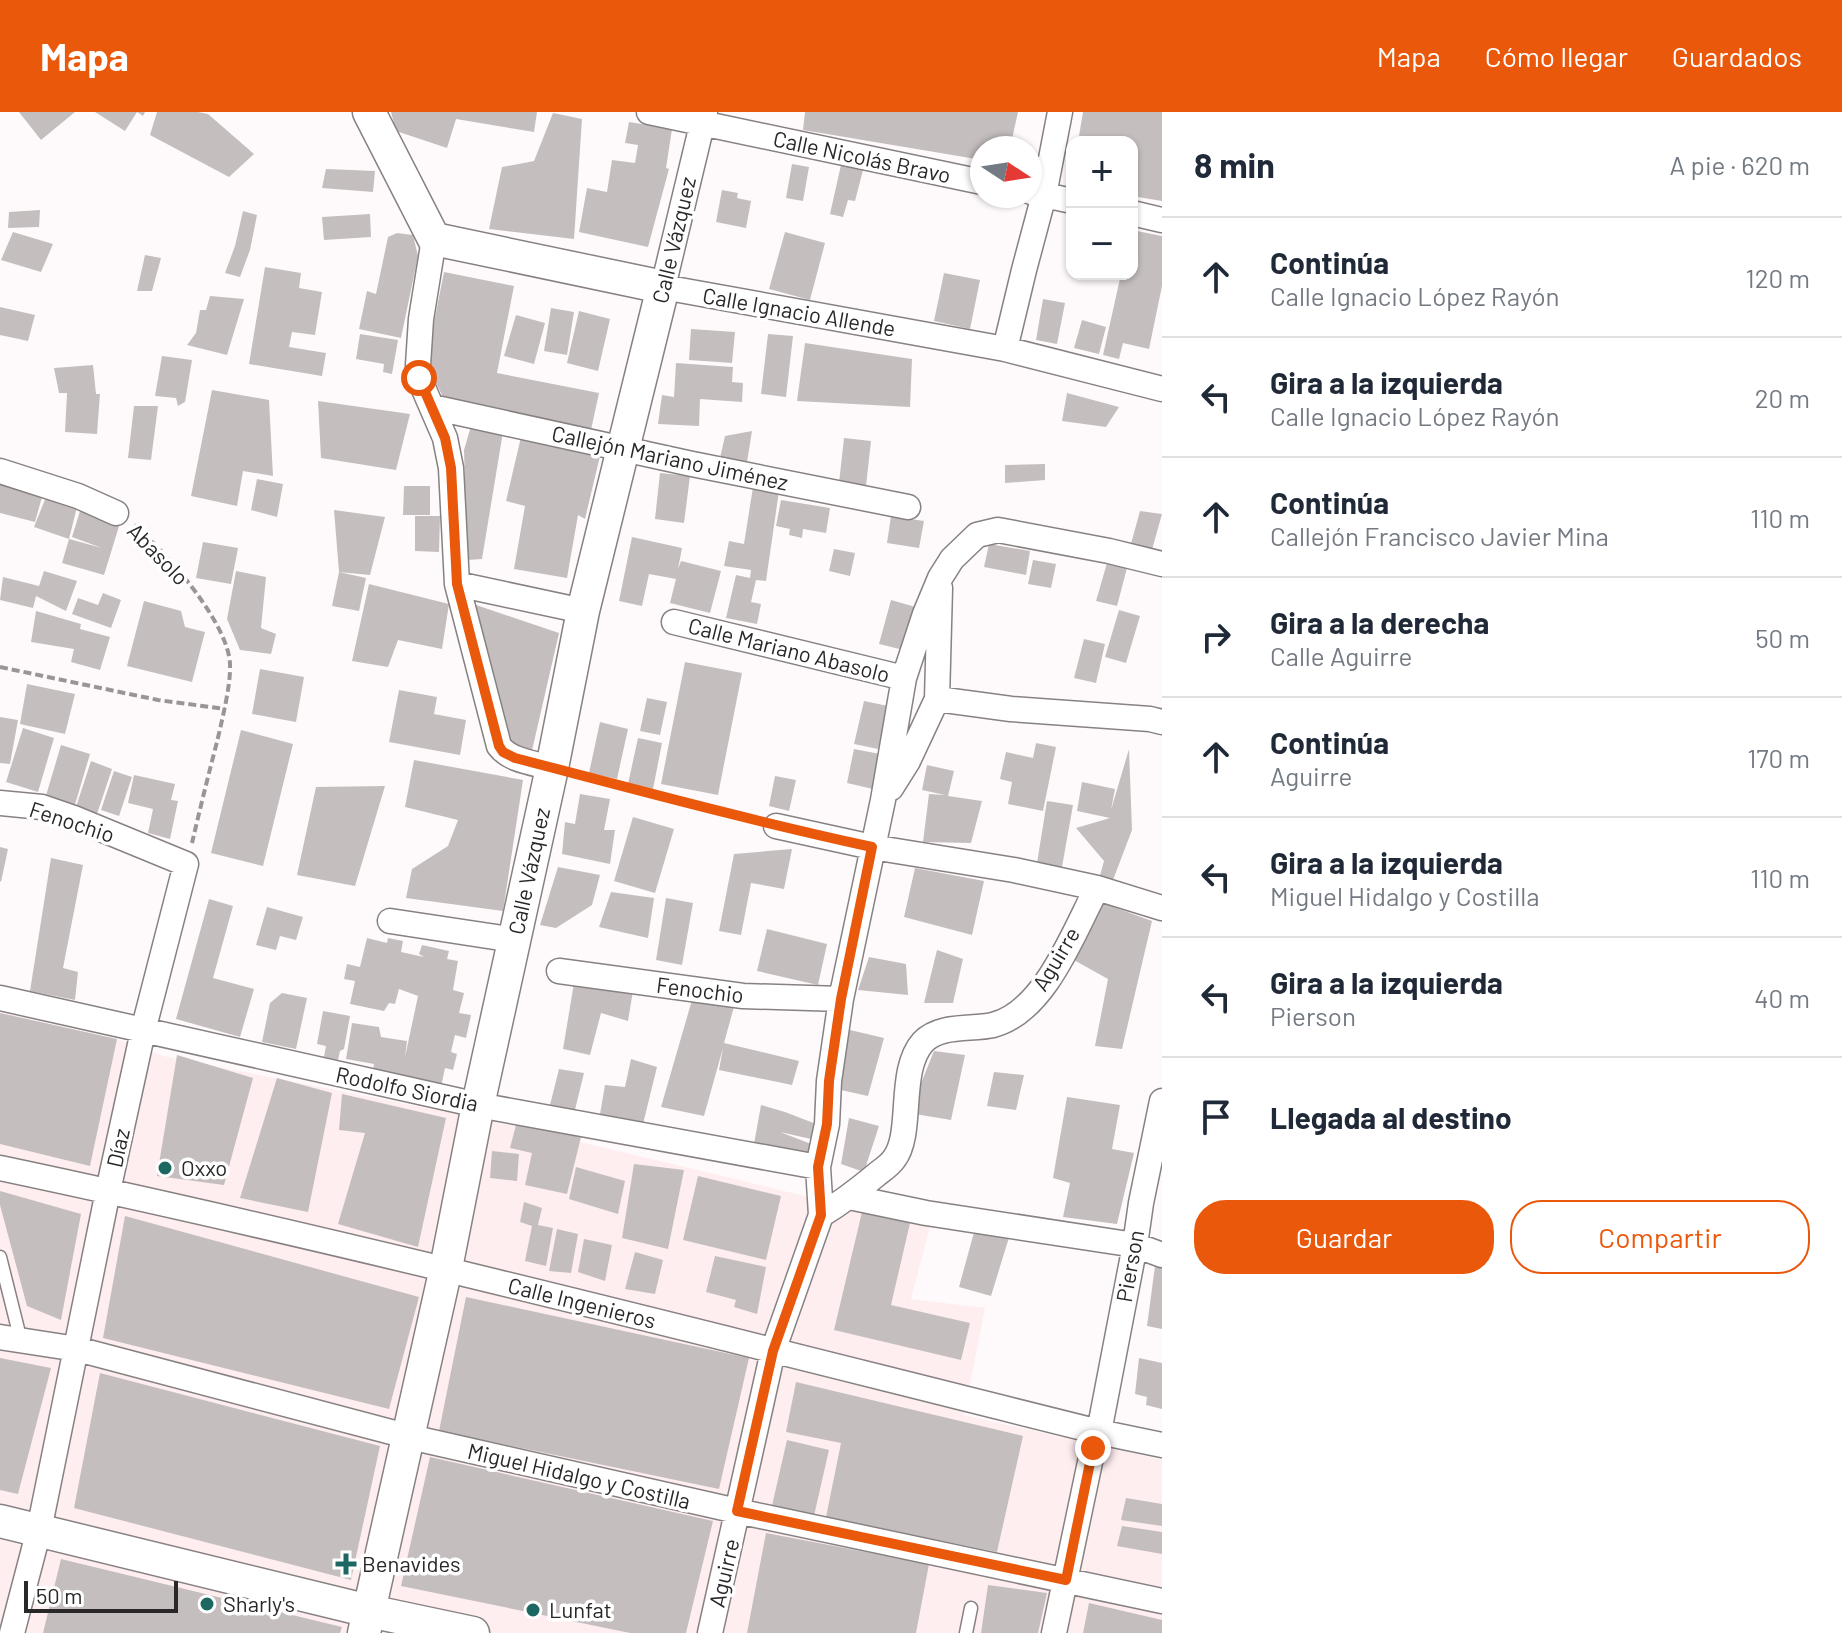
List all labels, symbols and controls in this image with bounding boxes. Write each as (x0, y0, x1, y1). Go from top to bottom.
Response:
text: Mapa (40, 33, 129, 79)
text: Mapa (1377, 39, 1441, 73)
text: Cómo llegar (1485, 39, 1628, 73)
text: Guardados (1672, 39, 1802, 73)
street label: Calle Nicolás Bravo (771, 125, 953, 188)
north arrow (970, 136, 1042, 208)
map controls (1066, 136, 1138, 280)
button: + (1066, 136, 1138, 208)
text: 8 min (1194, 144, 1275, 185)
text: A pie · 620 m (1670, 149, 1810, 180)
street label: Calle Vázquez (646, 174, 700, 306)
button: − (1066, 208, 1138, 280)
text: Continúa (1270, 244, 1389, 280)
icon: ahead (1194, 255, 1238, 299)
text: 120 m (1746, 262, 1810, 293)
text: Calle Ignacio López Rayón (1270, 280, 1559, 311)
street label: Calle Ignacio Allende (701, 281, 898, 341)
route start (401, 360, 437, 396)
text: Gira a la izquierda (1270, 364, 1503, 400)
icon: left (1194, 375, 1238, 419)
text: 20 m (1755, 382, 1810, 413)
text: Calle Ignacio López Rayón (1270, 400, 1559, 431)
street label: Callejón Mariano Jiménez (550, 419, 791, 495)
text: Continúa (1270, 484, 1389, 520)
icon: ahead (1194, 495, 1238, 539)
text: 110 m (1750, 502, 1810, 533)
street label: Abasolo (123, 517, 195, 590)
text: Callejón Francisco Javier Mina (1270, 520, 1609, 551)
text: Gira a la derecha (1270, 604, 1489, 640)
street label: Calle Mariano Abasolo (686, 611, 893, 687)
icon: right (1194, 615, 1238, 659)
text: 50 m (1755, 622, 1810, 653)
text: Calle Aguirre (1270, 640, 1412, 671)
text: Continúa (1270, 724, 1389, 760)
icon: ahead (1194, 735, 1238, 779)
text: 170 m (1747, 742, 1810, 773)
text: Aguirre (1270, 760, 1352, 791)
street label: Fenochio (26, 795, 118, 847)
street label: Calle Vázquez (502, 805, 554, 937)
text: Gira a la izquierda (1270, 844, 1503, 880)
icon: left (1194, 855, 1238, 899)
text: 110 m (1750, 862, 1810, 893)
text: Miguel Hidalgo y Costilla (1270, 880, 1539, 911)
street label: Aguirre (1026, 922, 1084, 995)
text: Gira a la izquierda (1270, 964, 1503, 1000)
street label: Fenochio (655, 971, 745, 1007)
icon: left (1194, 975, 1238, 1019)
text: 40 m (1754, 982, 1810, 1013)
text: Pierson (1270, 1000, 1356, 1031)
street label: Rodolfo Siordia (334, 1060, 481, 1116)
icon: arrive (1194, 1095, 1238, 1139)
text: Llegada al destino (1270, 1099, 1512, 1135)
street label: Díaz (100, 1126, 134, 1170)
place label: Oxxo (181, 1154, 227, 1180)
marker: Oxxo (156, 1159, 174, 1177)
button: Guardar (1194, 1200, 1494, 1274)
button: Compartir (1510, 1200, 1810, 1274)
street label: Pierson (1110, 1228, 1148, 1304)
street label: Calle Ingenieros (506, 1271, 659, 1333)
route end (1075, 1430, 1111, 1466)
street label: Miguel Hidalgo y Costilla (465, 1437, 693, 1513)
street label: Aguirre (703, 1536, 744, 1610)
place label: Benavides (362, 1550, 461, 1576)
marker: Benavides (337, 1555, 355, 1573)
scale bar (24, 1577, 178, 1613)
text: 50 m (36, 1582, 82, 1608)
place label: Sharly's (223, 1590, 295, 1616)
marker: Sharly's (198, 1595, 216, 1613)
place label: Lunfat (549, 1596, 612, 1622)
marker: Lunfat (524, 1601, 542, 1619)

